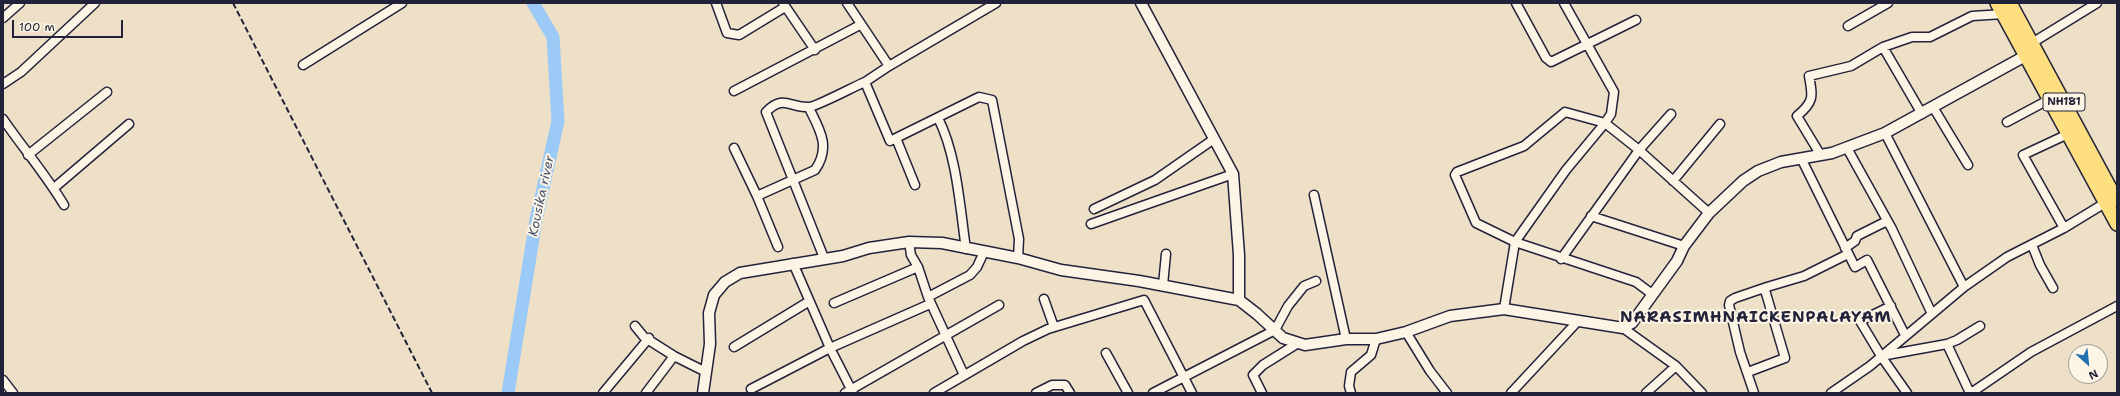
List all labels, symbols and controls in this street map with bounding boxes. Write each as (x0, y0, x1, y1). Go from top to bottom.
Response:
scale bar (14, 12, 125, 38)
text: 100 m (19, 19, 55, 35)
road number: NH181 (2043, 93, 2085, 111)
water label: Kousika river (526, 154, 558, 238)
district label: NARASIMHNAICKENPALAYAM (1620, 308, 1892, 328)
north arrow (2068, 344, 2108, 384)
text: N (2086, 366, 2101, 383)

